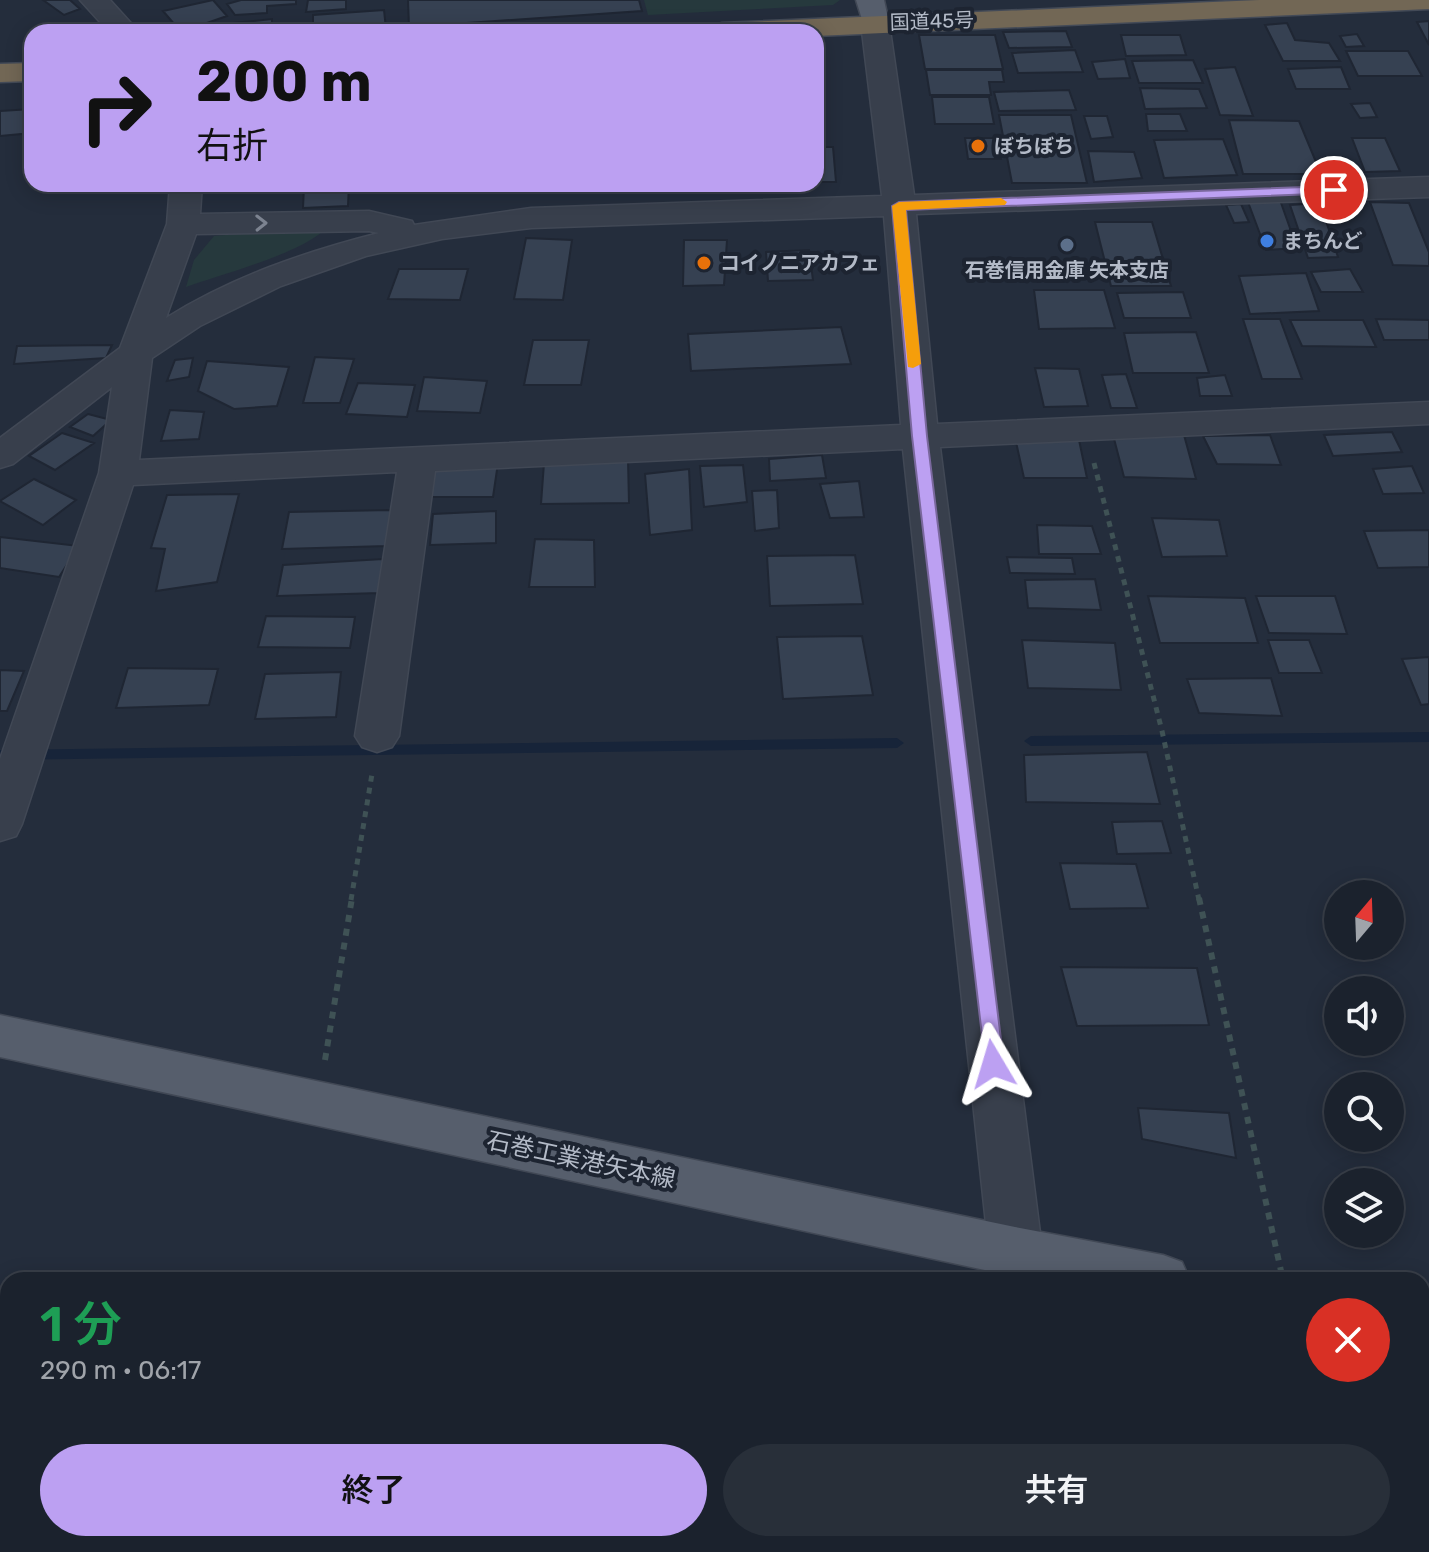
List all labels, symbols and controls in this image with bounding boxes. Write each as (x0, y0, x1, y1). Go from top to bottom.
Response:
street label: 国道45号 (889, 8, 975, 34)
text: 200 m (196, 49, 372, 115)
icon: right (64, 56, 168, 160)
text: 右折 (196, 124, 268, 167)
place label: ぼちぼち (994, 134, 1074, 158)
marker: ぼちぼち (969, 137, 987, 155)
pin (1300, 156, 1368, 224)
icon: arrive (1312, 168, 1356, 212)
one-way arrow (255, 214, 268, 232)
place label: まちんど (1283, 229, 1362, 253)
marker: まちんど (1258, 232, 1276, 250)
marker: 石巻信用金庫 矢本支店 (1058, 236, 1076, 254)
place label: コイノニアカフェ (720, 251, 880, 275)
marker: コイノニアカフェ (695, 254, 713, 272)
place label: 石巻信用金庫 矢本支店 (965, 258, 1169, 282)
north arrow (1324, 880, 1404, 960)
map controls (1324, 880, 1404, 1248)
button: sound (1324, 976, 1404, 1056)
position arrow (951, 1022, 1035, 1106)
button: search (1324, 1072, 1404, 1152)
street label: 石巻工業港矢本線 (484, 1126, 678, 1194)
button: layers (1324, 1168, 1404, 1248)
text: 1 分 (40, 1296, 122, 1353)
button: close (1306, 1298, 1390, 1382)
text: 290 m · 06:17 (40, 1355, 201, 1386)
button: 終了 (40, 1444, 707, 1536)
button: 共有 (723, 1444, 1390, 1536)

